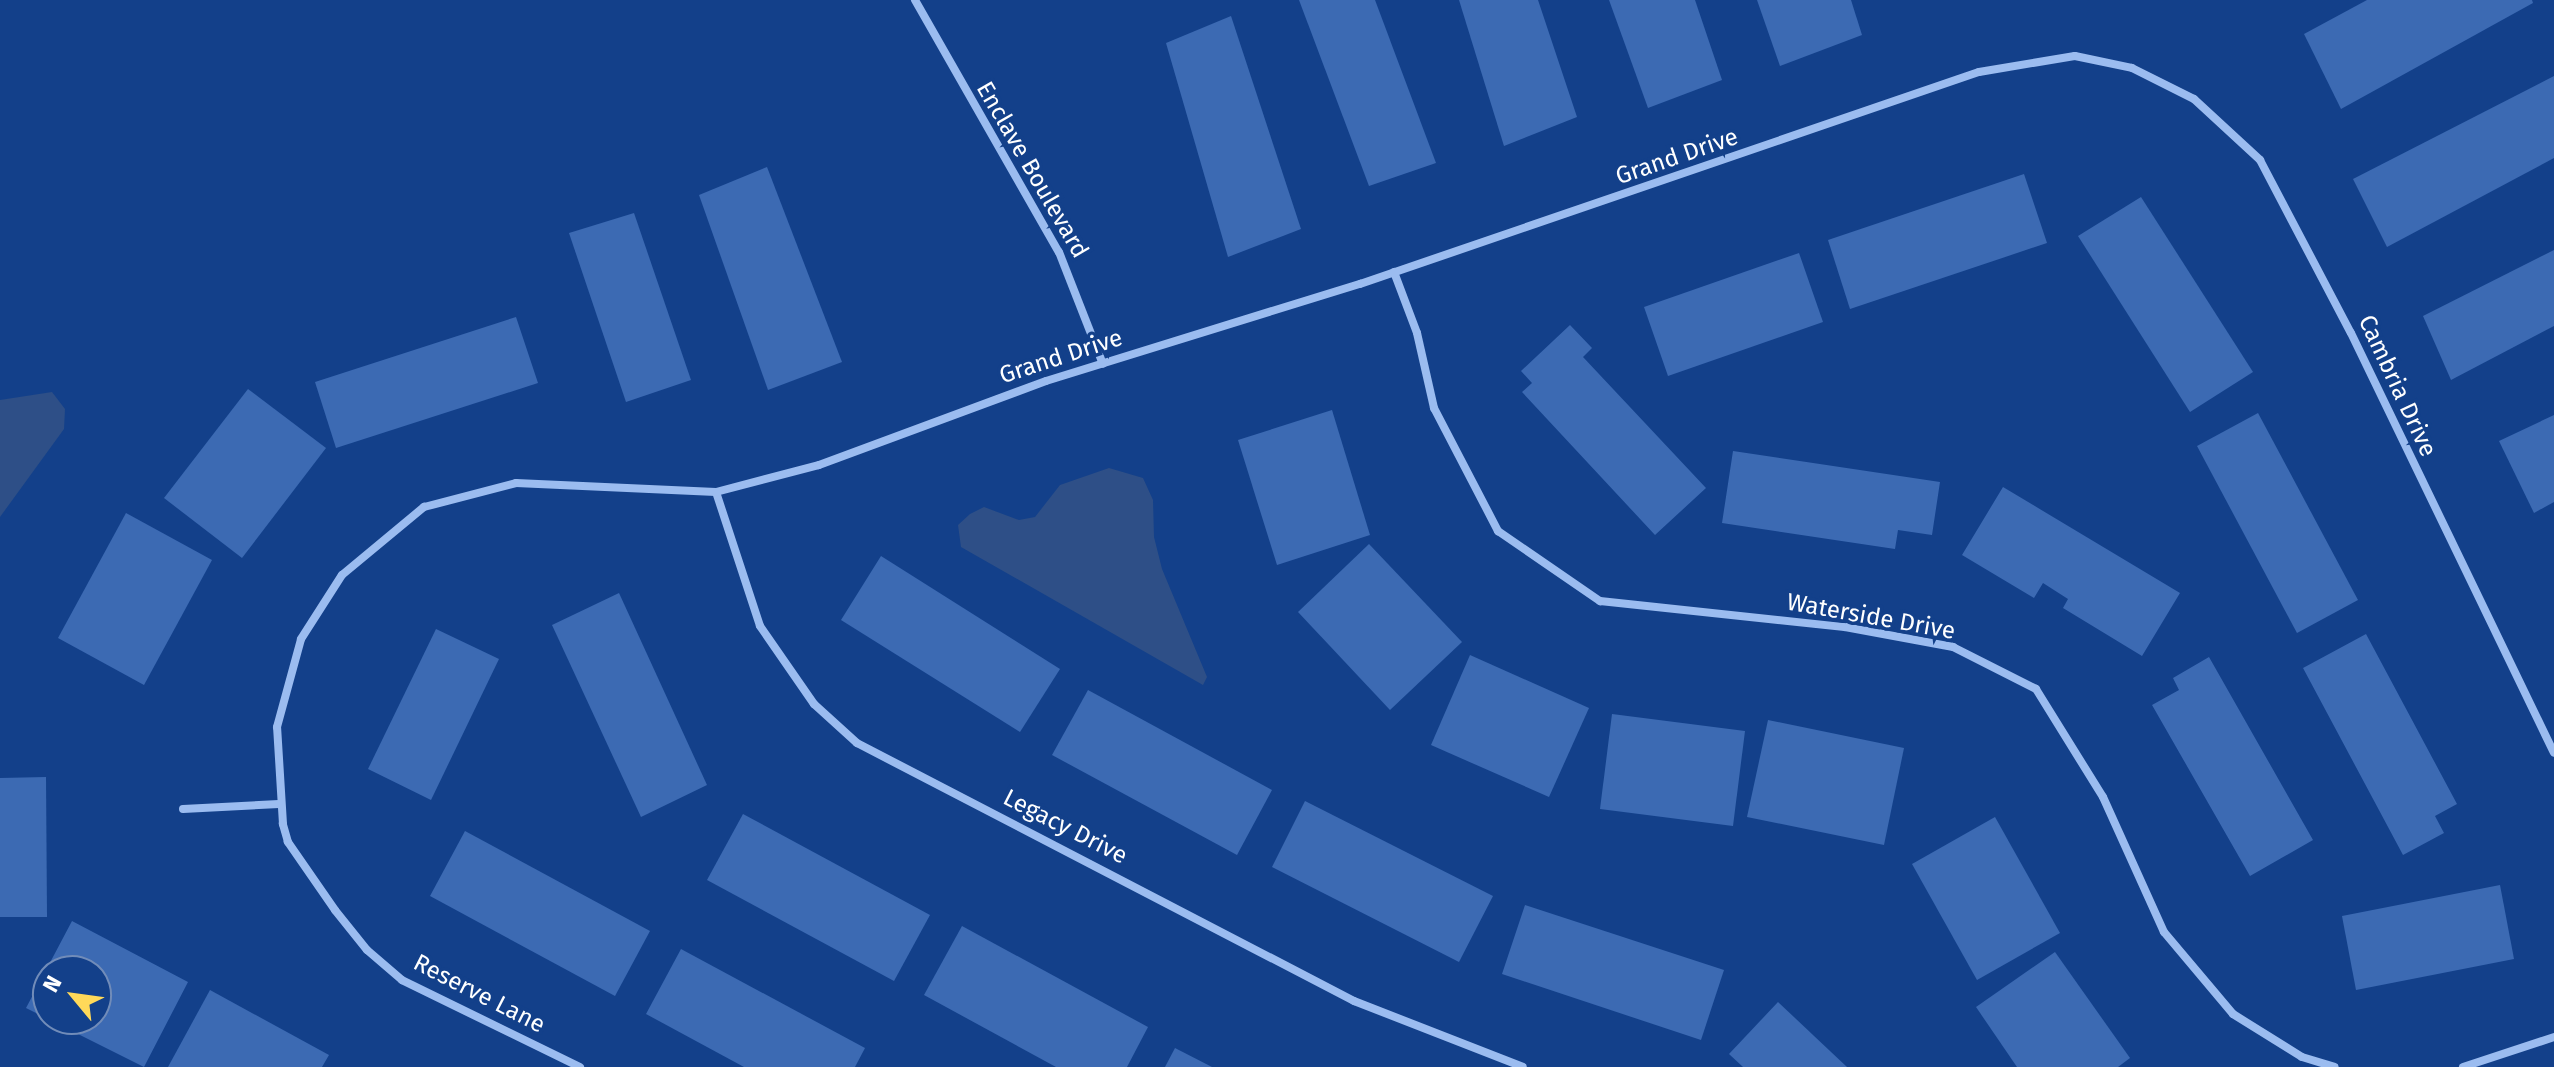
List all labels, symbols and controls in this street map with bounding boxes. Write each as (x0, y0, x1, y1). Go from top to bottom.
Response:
street label: Enclave Boulevard (970, 77, 1094, 263)
street label: Grand Drive (1612, 123, 1742, 191)
street label: Cambria Drive (2352, 311, 2442, 461)
street label: Grand Drive (996, 324, 1126, 390)
street label: Waterside Drive (1785, 588, 1957, 646)
street label: Legacy Drive (998, 783, 1132, 871)
street label: Reserve Lane (408, 949, 550, 1039)
north arrow (32, 955, 112, 1035)
text: N (37, 971, 68, 997)

